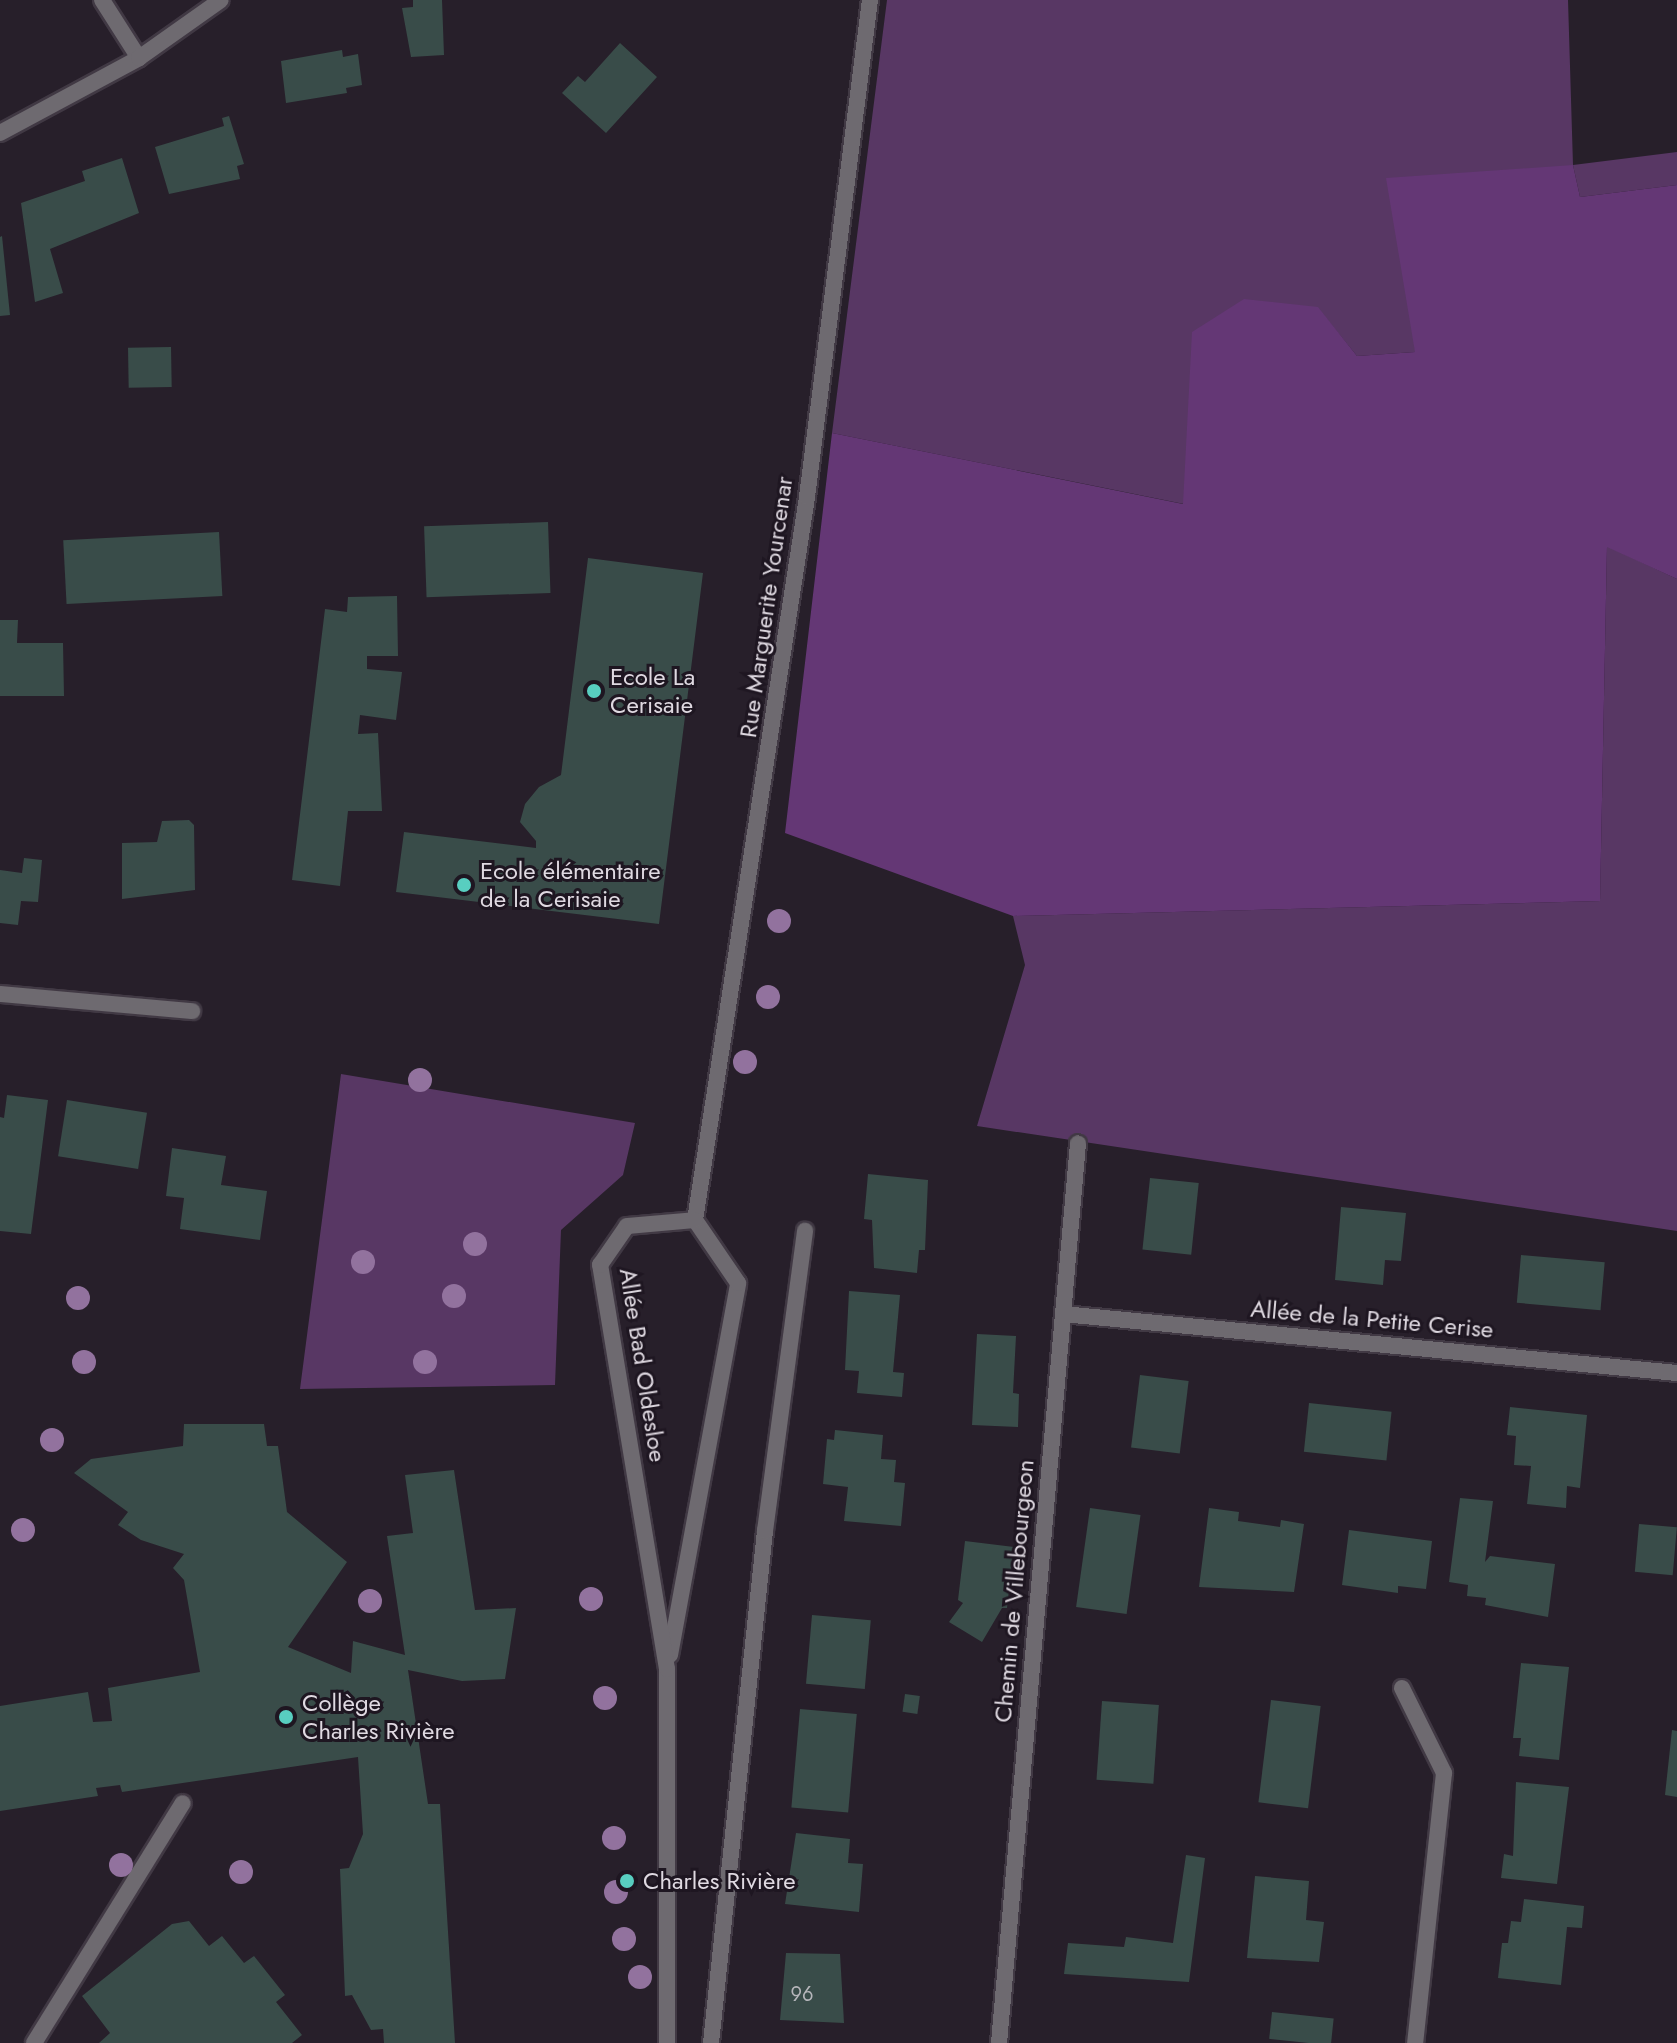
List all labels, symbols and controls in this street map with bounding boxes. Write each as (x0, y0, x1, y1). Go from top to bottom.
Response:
street label: Rue Marguerite Yourcenar (733, 474, 799, 740)
place label: Ecole La Cerisaie (610, 663, 695, 719)
marker: Ecole La Cerisaie (585, 682, 603, 700)
place label: Ecole élémentaire de la Cerisaie (480, 857, 661, 913)
marker: Ecole élémentaire de la Cerisaie (455, 876, 473, 894)
street label: Allée Bad Oldesloe (613, 1266, 673, 1464)
street label: Allée de la Petite Cerise (1249, 1294, 1495, 1344)
street label: Chemin de Villebourgeon (988, 1458, 1040, 1724)
place label: Collège Charles Rivière (302, 1689, 455, 1745)
marker: Collège Charles Rivière (277, 1708, 295, 1726)
place label: Charles Rivière (643, 1867, 796, 1895)
marker: Charles Rivière (618, 1872, 636, 1890)
house number: 96 (790, 1982, 814, 2006)

